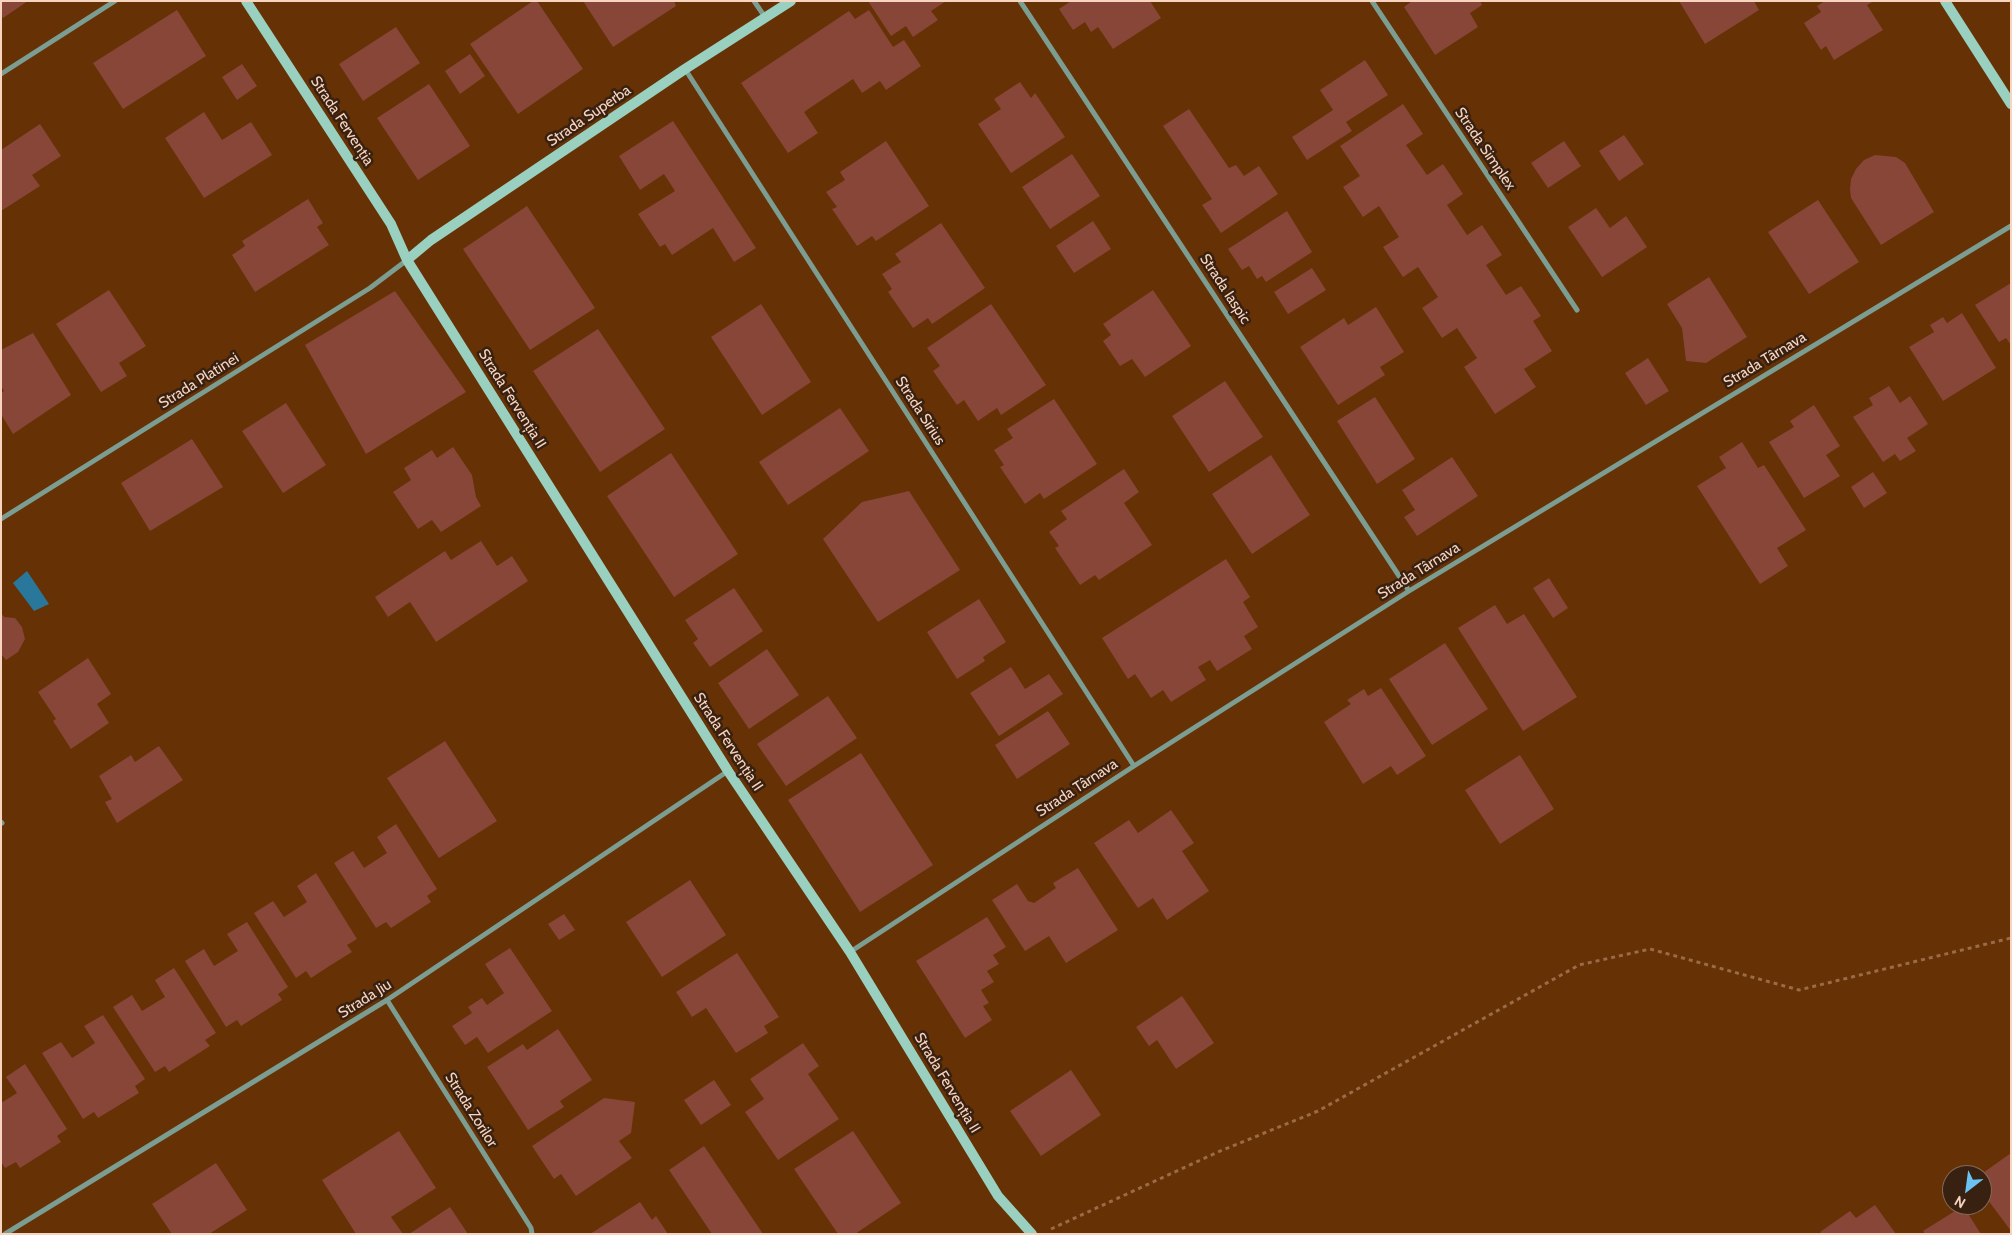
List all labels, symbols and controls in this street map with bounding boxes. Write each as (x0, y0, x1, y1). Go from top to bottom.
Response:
street label: Strada Fervenția (306, 73, 378, 169)
street label: Strada Superba (544, 81, 634, 151)
street label: Strada Simplex (1451, 104, 1519, 194)
street label: Strada Iaspic (1196, 251, 1254, 327)
street label: Strada Târnava (1720, 328, 1810, 392)
street label: Strada Fervenția II (474, 346, 550, 452)
street label: Strada Platinei (156, 349, 242, 413)
street label: Strada Sirius (891, 373, 949, 449)
street label: Strada Târnava (1375, 539, 1463, 603)
street label: Strada Fervenția II (689, 689, 767, 795)
street label: Strada Târnava (1033, 755, 1121, 821)
street label: Strada Jiu (335, 976, 395, 1022)
street label: Strada Fervenția II (910, 1030, 984, 1136)
street label: Strada Zorilor (441, 1069, 501, 1151)
north arrow (1942, 1165, 1992, 1215)
text: N (1951, 1192, 1969, 1212)

